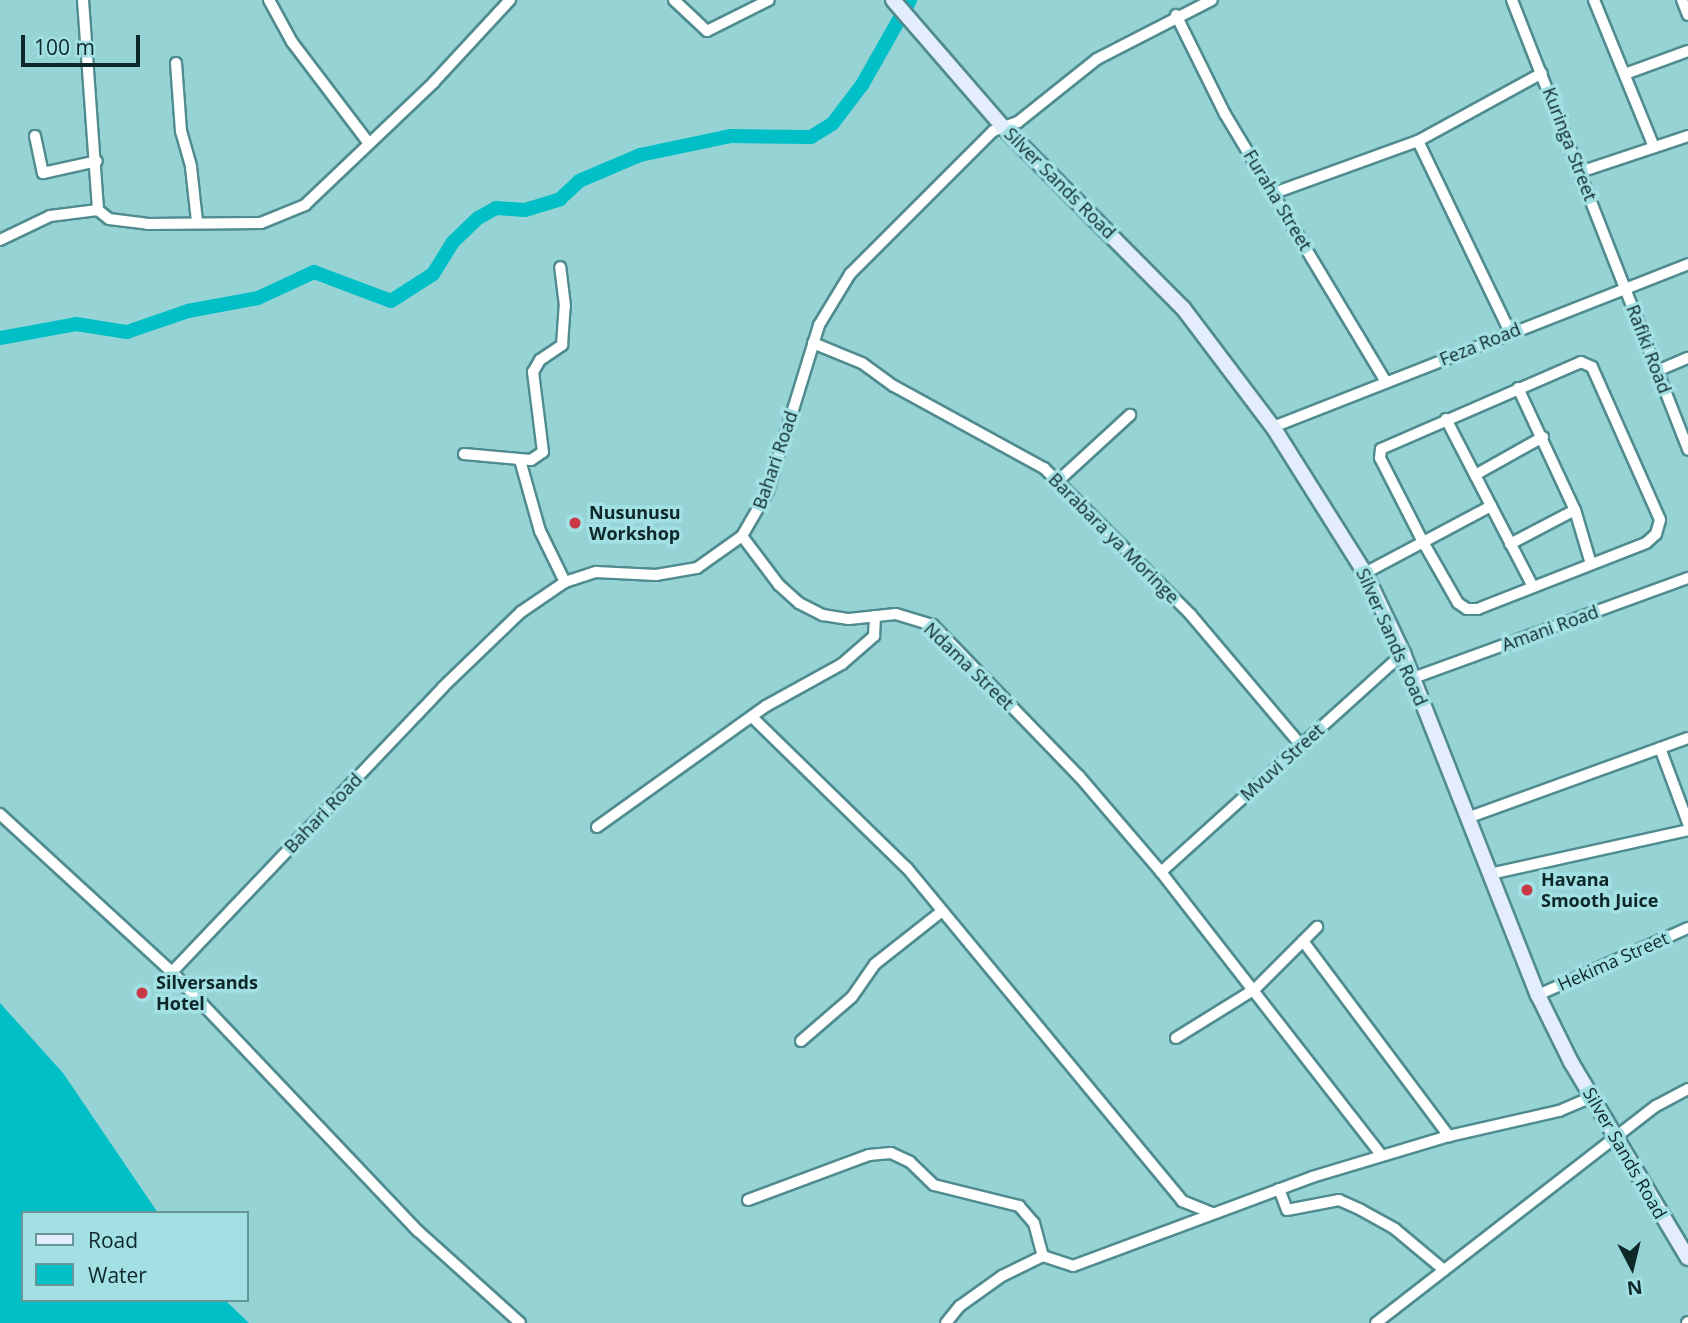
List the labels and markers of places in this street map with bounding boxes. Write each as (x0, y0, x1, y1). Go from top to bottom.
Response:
place label: Nusunusu Workshop (589, 502, 681, 544)
marker: Nusunusu Workshop (567, 515, 583, 531)
place label: Havana Smooth Juice (1541, 869, 1658, 912)
marker: Havana Smooth Juice (1519, 882, 1535, 898)
place label: Silversands Hotel (156, 972, 258, 1014)
marker: Silversands Hotel (134, 985, 150, 1001)

